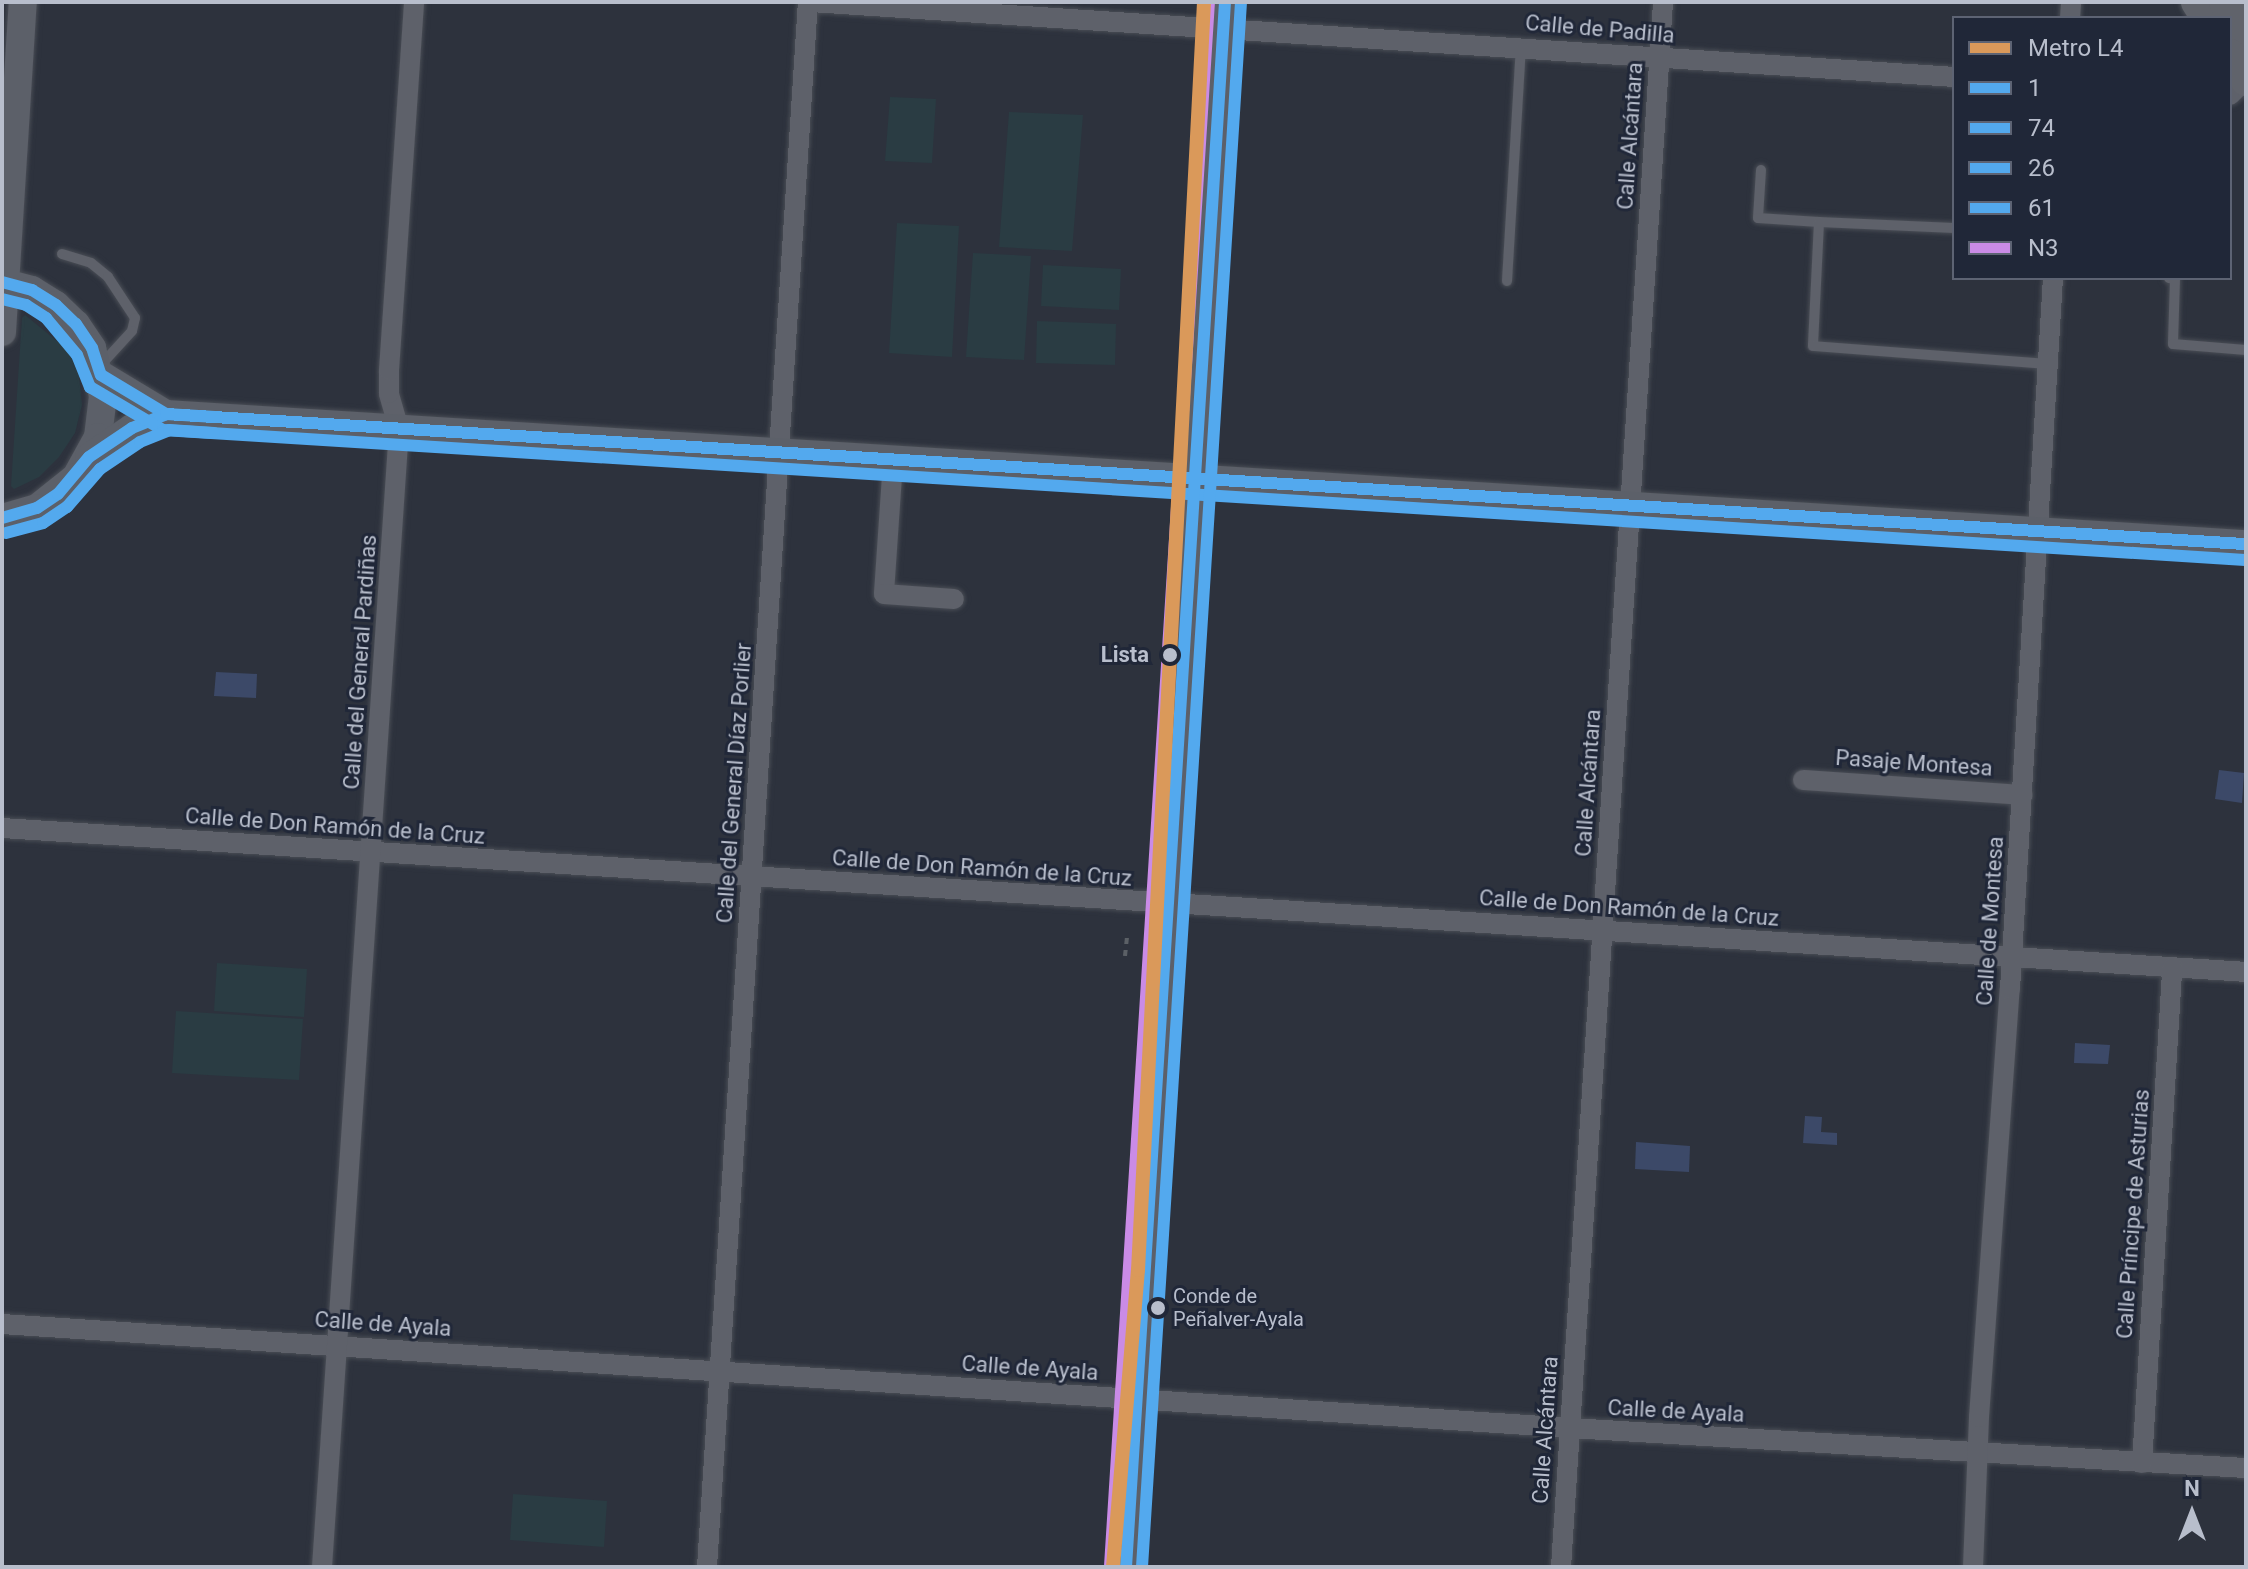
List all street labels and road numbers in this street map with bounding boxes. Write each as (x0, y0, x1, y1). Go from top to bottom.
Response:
street label: Calle de Padilla (1524, 9, 1676, 49)
street label: Calle Alcántara (1612, 61, 1648, 211)
street label: Calle del General Pardiñas (338, 534, 382, 790)
street label: Calle del General Díaz Porlier (711, 642, 757, 924)
street label: Calle Alcántara (1570, 708, 1606, 858)
street label: Pasaje Montesa (1835, 744, 1993, 782)
street label: Calle de Don Ramón de la Cruz (184, 802, 486, 850)
street label: Calle de Montesa (1971, 835, 2009, 1007)
street label: Calle de Don Ramón de la Cruz (831, 844, 1133, 892)
street label: Calle de Don Ramón de la Cruz (1478, 884, 1780, 932)
street label: Calle Príncipe de Asturias (2111, 1088, 2155, 1340)
street label: Calle de Ayala (314, 1306, 452, 1342)
street label: Calle de Ayala (961, 1350, 1099, 1386)
street label: Calle Alcántara (1527, 1355, 1563, 1505)
street label: Calle de Ayala (1607, 1394, 1745, 1428)

